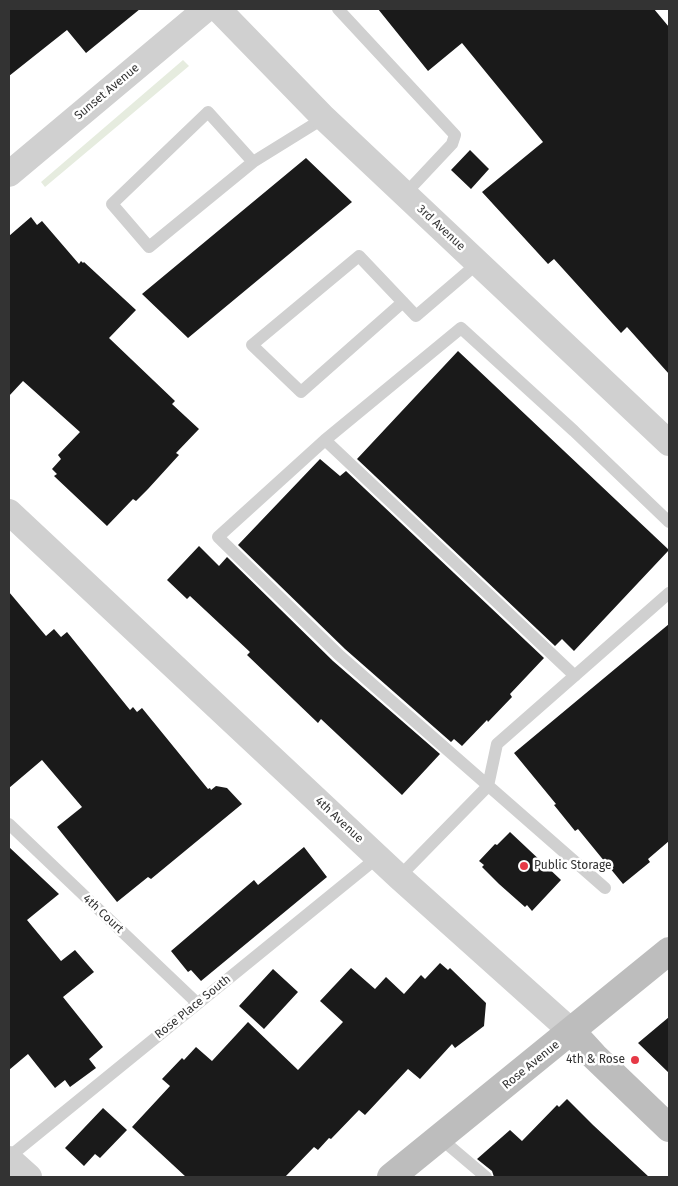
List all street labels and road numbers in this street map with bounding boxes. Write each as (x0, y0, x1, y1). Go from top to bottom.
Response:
street label: Sunset Avenue (72, 61, 142, 123)
street label: 3rd Avenue (414, 202, 468, 254)
street label: 4th Avenue (312, 794, 366, 846)
street label: 4th Court (80, 892, 126, 936)
street label: Rose Place South (152, 972, 234, 1042)
street label: Rose Avenue (500, 1038, 562, 1092)

